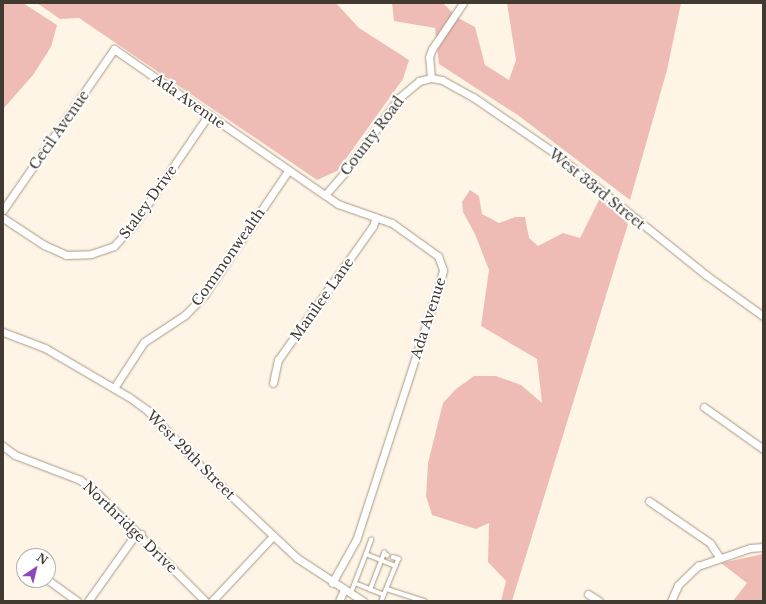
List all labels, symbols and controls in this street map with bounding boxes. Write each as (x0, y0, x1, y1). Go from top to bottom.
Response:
street label: Ada Avenue (149, 70, 229, 132)
street label: Cecil Avenue (25, 87, 93, 173)
street label: County Road (337, 93, 407, 179)
street label: West 33rd Street (546, 145, 648, 233)
street label: Staley Drive (116, 162, 180, 242)
street label: Commonwealth (188, 205, 268, 309)
street label: Manilee Lane (287, 254, 357, 344)
street label: Ada Avenue (407, 275, 449, 361)
street label: West 29th Street (143, 407, 239, 503)
street label: Northridge Drive (79, 478, 181, 576)
north arrow (16, 548, 56, 588)
text: N (34, 550, 51, 568)

